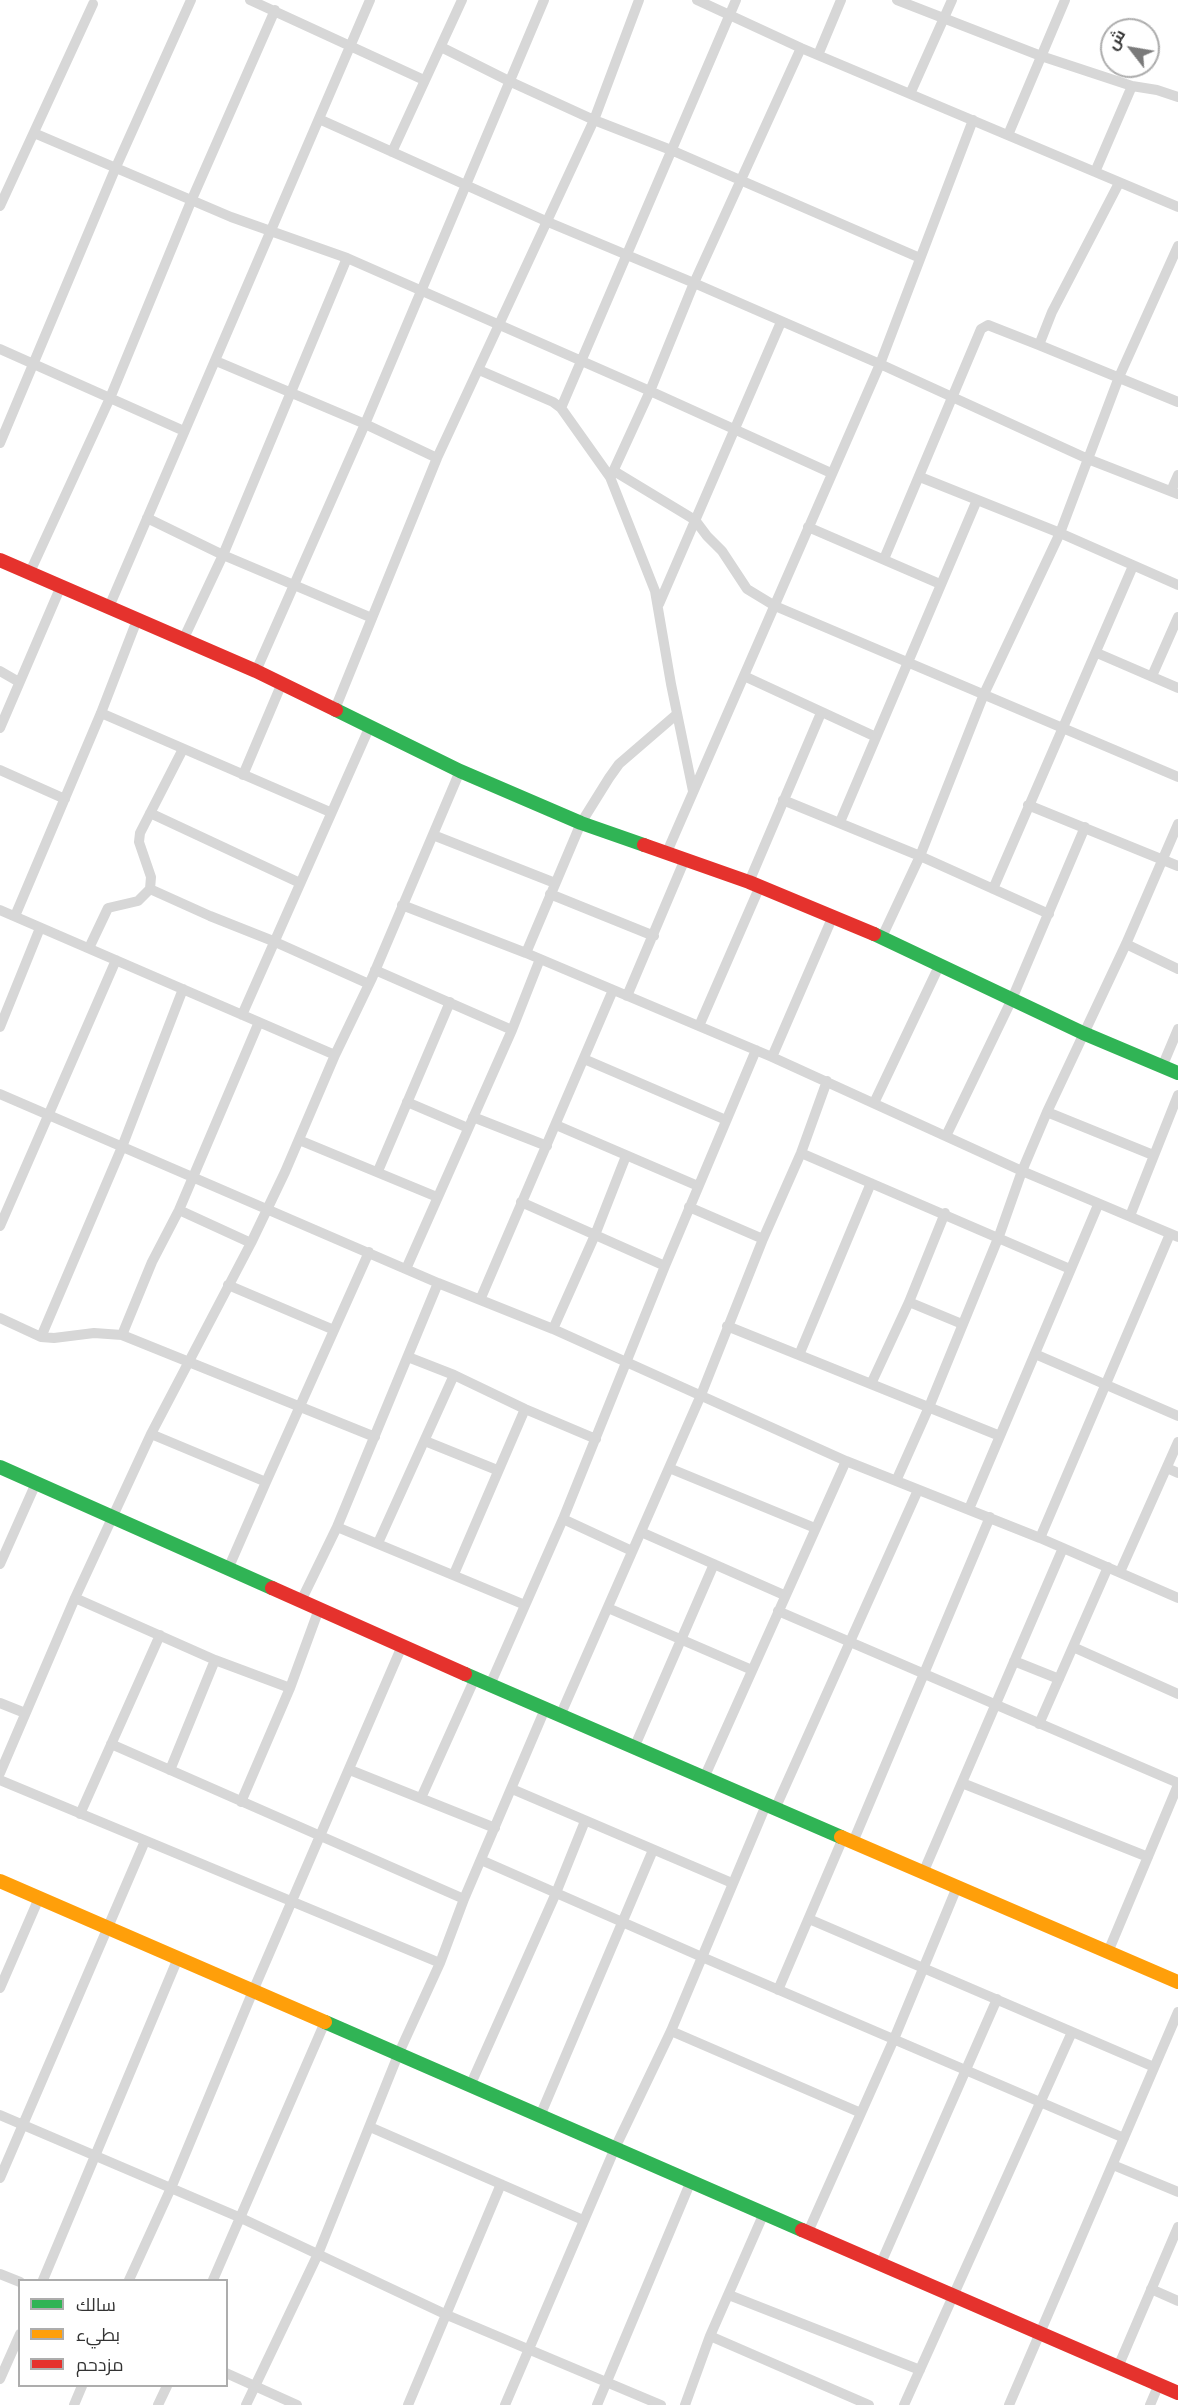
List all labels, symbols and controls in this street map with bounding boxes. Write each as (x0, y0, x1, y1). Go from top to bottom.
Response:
north arrow (1100, 18, 1160, 78)
text: ش (1102, 26, 1129, 53)
legend (18, 2279, 228, 2387)
text: سالك (76, 2294, 116, 2316)
text: بطيء (76, 2324, 120, 2346)
text: مزدحم (76, 2354, 124, 2376)

